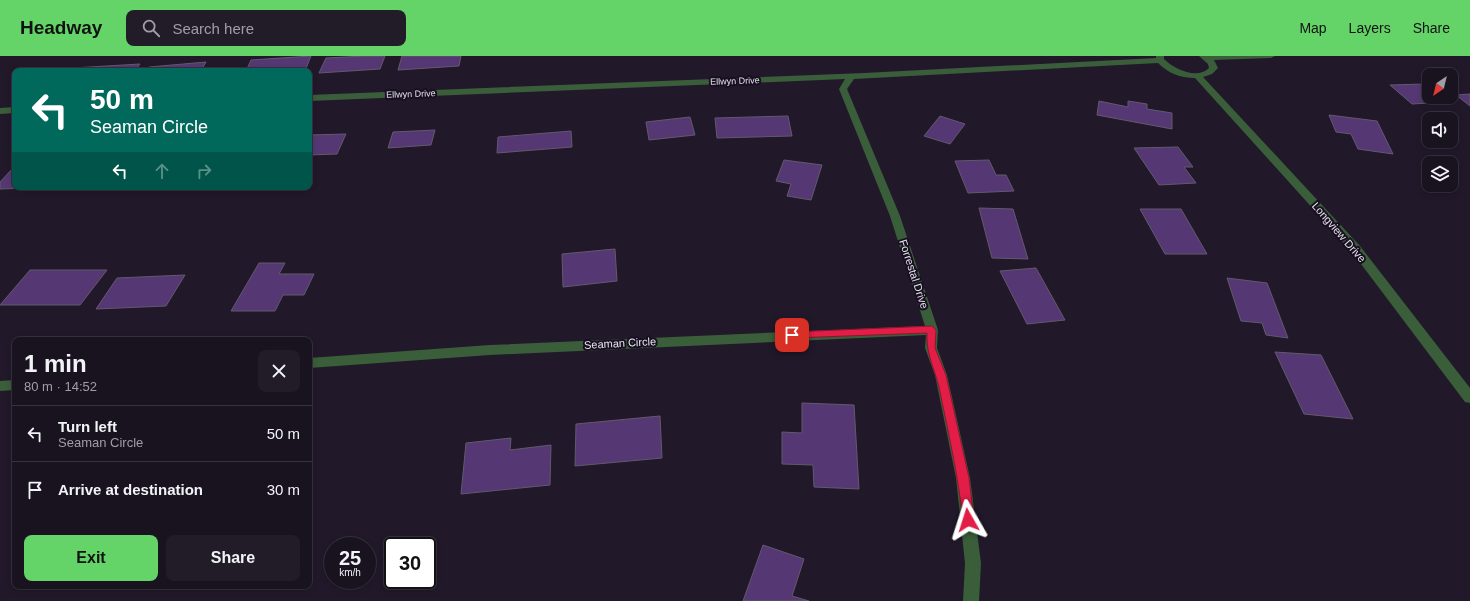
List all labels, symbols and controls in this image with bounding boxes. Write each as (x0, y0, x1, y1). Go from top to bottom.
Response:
search box (126, 10, 406, 46)
text: Headway (20, 17, 102, 38)
icon: search (140, 17, 162, 39)
text: Search here (172, 20, 254, 37)
text: Map (1299, 20, 1327, 36)
text: Layers (1349, 20, 1391, 36)
text: Share (1413, 20, 1450, 36)
north arrow (1422, 68, 1458, 104)
map controls (1422, 68, 1458, 192)
street label: Ellwyn Drive (710, 75, 760, 87)
icon: left (24, 84, 76, 136)
text: 50 m (90, 84, 154, 115)
street label: Ellwyn Drive (386, 88, 436, 100)
button: sound (1422, 112, 1458, 148)
text: Seaman Circle (90, 117, 208, 137)
button: layers (1422, 156, 1458, 192)
icon: left (109, 160, 131, 182)
icon: ahead (151, 160, 173, 182)
icon: right (193, 160, 215, 182)
street label: Longview Drive (1310, 200, 1368, 264)
street label: Forrestal Drive (897, 238, 931, 310)
pin (775, 318, 809, 352)
icon: arrive (781, 324, 803, 346)
street label: Seaman Circle (584, 335, 656, 351)
text: 1 min (24, 350, 87, 377)
button: close (258, 350, 300, 392)
text: 80 m · 14:52 (24, 379, 97, 394)
text: Turn left (58, 418, 117, 435)
icon: left (24, 423, 46, 445)
text: 50 m (267, 425, 300, 442)
text: Seaman Circle (58, 435, 143, 450)
icon: arrive (24, 479, 46, 501)
text: Arrive at destination (58, 481, 203, 498)
text: 30 m (267, 481, 300, 498)
position arrow (947, 499, 989, 541)
button: Exit (24, 535, 158, 581)
button: Share (166, 535, 300, 581)
speed limit sign: 30 (384, 537, 436, 589)
text: 25 (339, 547, 361, 569)
text: km/h (339, 567, 361, 578)

